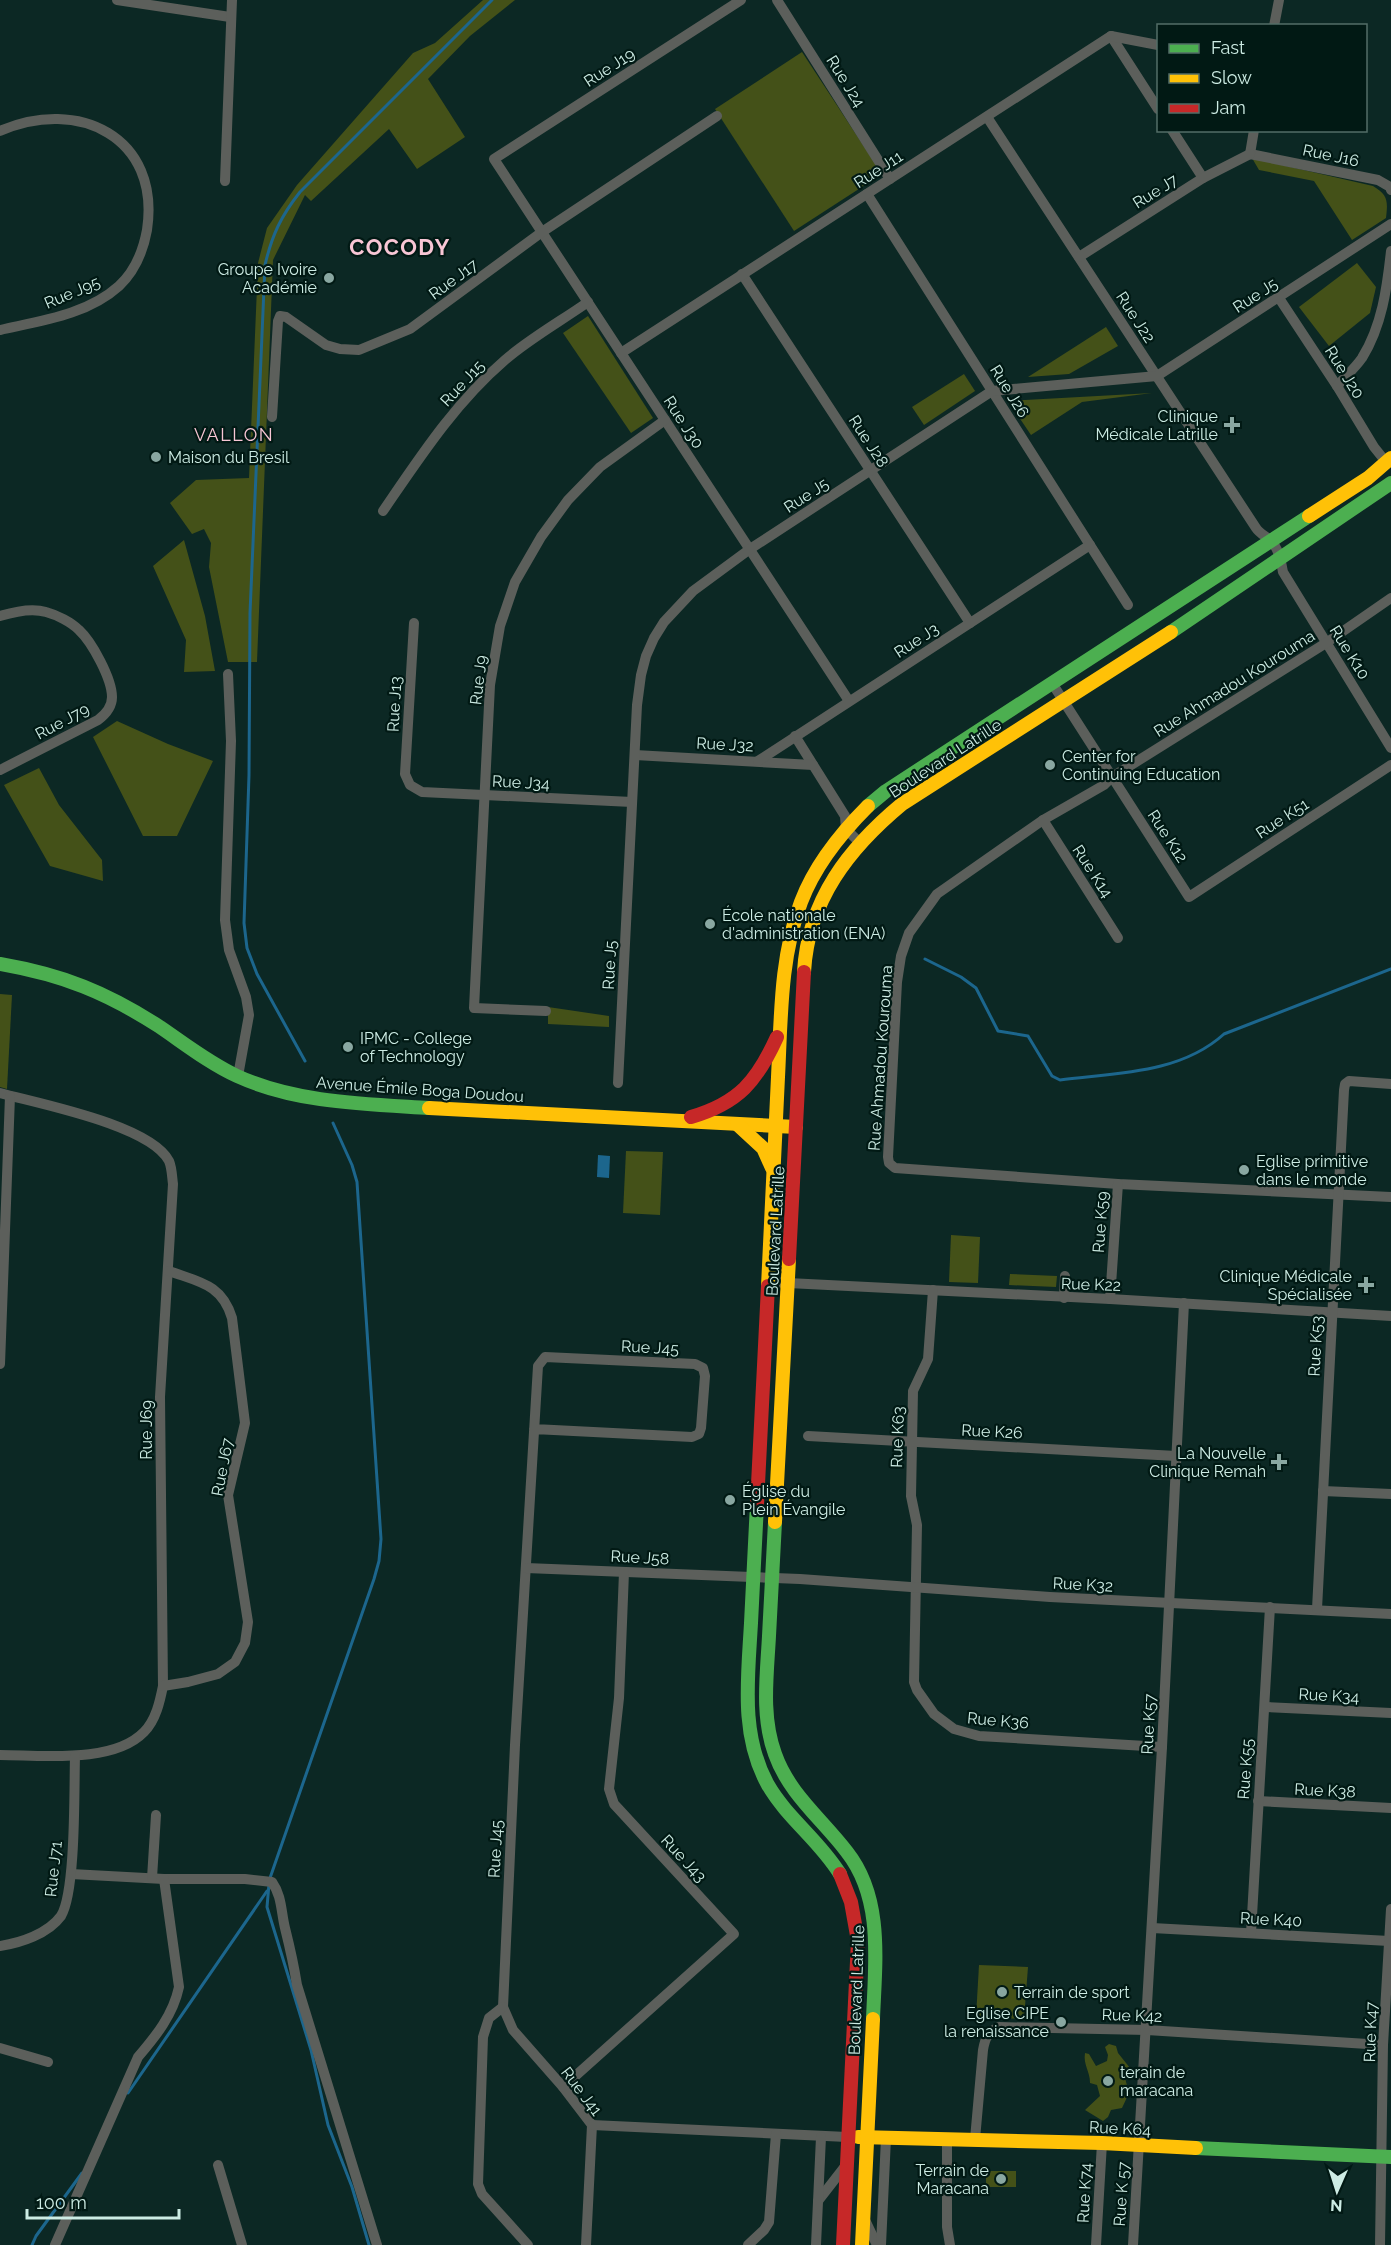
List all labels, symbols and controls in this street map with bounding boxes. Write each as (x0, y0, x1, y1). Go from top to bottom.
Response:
legend (1157, 24, 1367, 132)
text: Fast (1211, 37, 1245, 58)
street label: Rue J19 (580, 44, 638, 91)
street label: Rue J24 (822, 52, 869, 111)
text: Slow (1211, 67, 1252, 88)
text: Jam (1211, 97, 1246, 118)
street label: Rue J16 (1301, 140, 1361, 171)
street label: Rue J11 (850, 147, 906, 192)
street label: Rue J7 (1129, 170, 1182, 212)
district label: COCODY (349, 234, 451, 260)
street label: Rue J17 (425, 255, 482, 304)
place label: Groupe Ivoire Académie (218, 260, 317, 297)
marker: Groupe Ivoire Académie (322, 271, 336, 285)
street label: Rue J95 (41, 272, 103, 313)
street label: Rue J5 (1229, 274, 1281, 317)
street label: Rue J22 (1112, 288, 1159, 346)
street label: Rue J20 (1321, 342, 1368, 402)
street label: Rue J15 (436, 356, 489, 410)
street label: Rue J26 (986, 361, 1033, 421)
street label: Rue J30 (660, 392, 708, 452)
place label: Clinique Médicale Latrille (1095, 407, 1218, 444)
street label: Rue J28 (845, 412, 892, 471)
marker: Clinique Médicale Latrille (1223, 416, 1241, 434)
district label: VALLON (194, 424, 274, 445)
place label: Maison du Bresil (168, 448, 290, 467)
marker: Maison du Bresil (149, 450, 163, 464)
street label: Rue J5 (780, 474, 832, 517)
street label: Rue J3 (891, 619, 942, 662)
street label: Rue K10 (1326, 622, 1374, 683)
street label: Rue Ahmadou Kourouma (1150, 626, 1318, 741)
street label: Rue J9 (466, 654, 491, 706)
street label: Rue J13 (384, 676, 405, 732)
street label: Rue J79 (32, 699, 93, 744)
street label: Boulevard Latrille (885, 715, 1005, 802)
street label: Rue J32 (696, 734, 754, 755)
place label: Center for Continuing Education (1062, 747, 1220, 784)
marker: Center for Continuing Education (1043, 758, 1057, 772)
street label: Rue J34 (492, 771, 551, 794)
street label: Rue K51 (1252, 794, 1312, 843)
street label: Rue K12 (1144, 806, 1192, 866)
street label: Rue K14 (1068, 841, 1117, 901)
place label: École nationale d'administration (ENA) (722, 905, 885, 943)
marker: École nationale d'administration (ENA) (703, 917, 717, 931)
street label: Rue J5 (599, 940, 620, 990)
street label: Rue Ahmadou Kourouma (865, 965, 896, 1152)
place label: IPMC - College of Technology (360, 1029, 472, 1066)
marker: IPMC - College of Technology (341, 1040, 355, 1054)
street label: Avenue Émile Boga Doudou (315, 1072, 525, 1106)
place label: Eglise primitive dans le monde (1256, 1152, 1368, 1189)
marker: Eglise primitive dans le monde (1237, 1163, 1251, 1177)
street label: Boulevard Latrille (763, 1166, 788, 1297)
street label: Rue K59 (1089, 1191, 1112, 1253)
place label: Clinique Médicale Spécialisée (1220, 1267, 1352, 1304)
street label: Rue K22 (1061, 1274, 1121, 1295)
marker: Clinique Médicale Spécialisée (1357, 1276, 1375, 1294)
street label: Rue K53 (1304, 1315, 1327, 1377)
street label: Rue J45 (621, 1336, 680, 1359)
street label: Rue J69 (137, 1400, 156, 1460)
street label: Rue K63 (887, 1406, 908, 1468)
street label: Rue K26 (961, 1420, 1023, 1443)
street label: Rue J67 (208, 1436, 238, 1498)
place label: La Nouvelle Clinique Remah (1149, 1444, 1266, 1481)
marker: La Nouvelle Clinique Remah (1270, 1453, 1288, 1471)
place label: Église du Plein Évangile (742, 1481, 846, 1519)
marker: Église du Plein Évangile (723, 1493, 737, 1507)
street label: Rue J58 (610, 1546, 670, 1569)
street label: Rue K32 (1052, 1573, 1114, 1596)
street label: Rue K34 (1298, 1684, 1360, 1707)
street label: Rue K57 (1137, 1693, 1160, 1755)
street label: Rue K36 (966, 1708, 1030, 1733)
street label: Rue K55 (1234, 1738, 1257, 1800)
street label: Rue K38 (1294, 1779, 1356, 1802)
street label: Rue J45 (484, 1819, 507, 1878)
street label: Rue J43 (657, 1831, 710, 1886)
street label: Rue J71 (41, 1840, 66, 1898)
street label: Rue K40 (1239, 1908, 1302, 1931)
street label: Boulevard Latrille (845, 1925, 868, 2055)
place label: Terrain de sport (1014, 1983, 1130, 2002)
marker: Terrain de sport (995, 1985, 1009, 1999)
street label: Rue K47 (1360, 2001, 1381, 2063)
place label: Eglise CIPE la renaissance (944, 2004, 1049, 2041)
street label: Rue K42 (1101, 2005, 1163, 2026)
marker: Eglise CIPE la renaissance (1054, 2015, 1068, 2029)
street label: Rue J41 (557, 2063, 606, 2120)
place label: terain de maracana (1120, 2063, 1193, 2100)
marker: terain de maracana (1101, 2074, 1115, 2088)
street label: Rue K64 (1089, 2117, 1152, 2140)
place label: Terrain de Maracana (915, 2161, 989, 2198)
street label: Rue K 57 (1110, 2161, 1133, 2227)
north arrow (1307, 2161, 1367, 2221)
street label: Rue K74 (1073, 2162, 1096, 2224)
marker: Terrain de Maracana (994, 2172, 1008, 2186)
scale bar (27, 2182, 178, 2220)
text: 100 m (36, 2192, 87, 2213)
text: N (1330, 2196, 1343, 2215)

